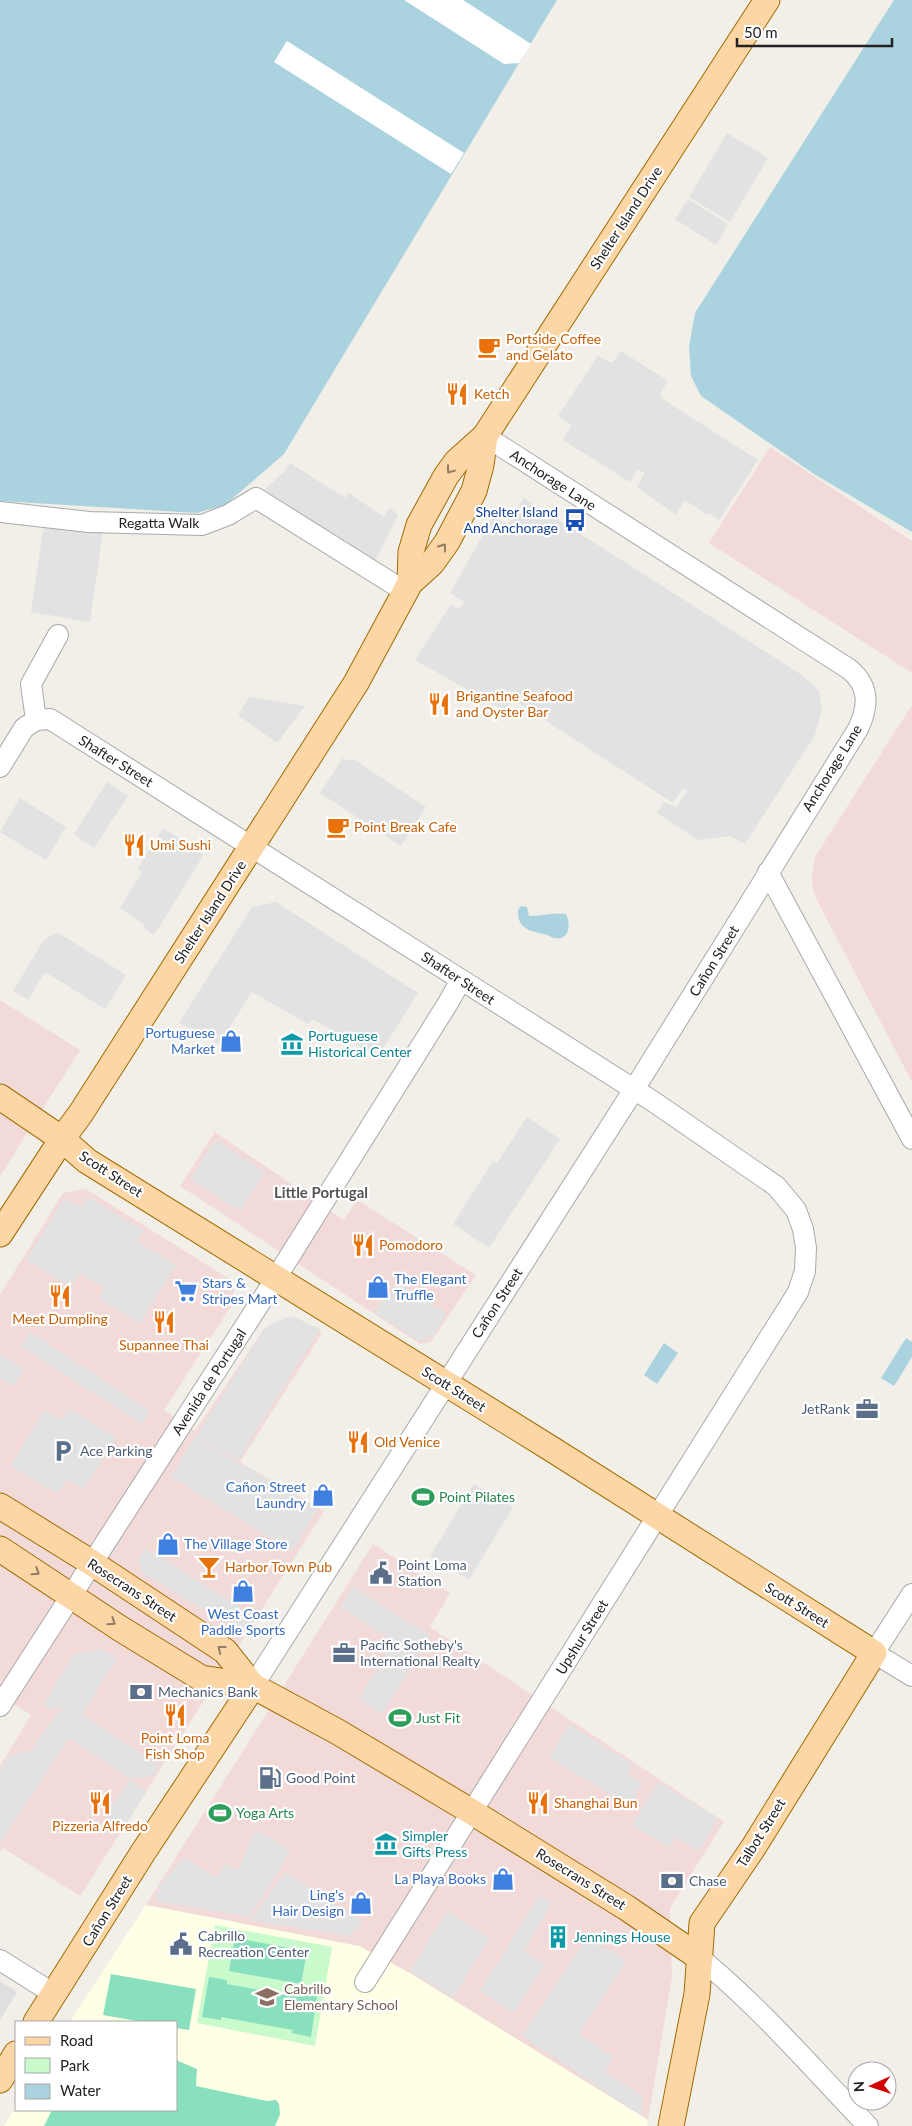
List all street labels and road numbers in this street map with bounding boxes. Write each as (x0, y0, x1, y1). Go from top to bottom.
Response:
street label: Shelter Island Drive (586, 163, 665, 272)
street label: Anchorage Lane (507, 445, 599, 514)
street label: Regatta Walk (119, 514, 200, 531)
street label: Anchorage Lane (798, 721, 865, 814)
street label: Shafter Street (76, 731, 157, 790)
street label: Shelter Island Drive (170, 857, 249, 966)
street label: Cañon Street (685, 922, 742, 999)
street label: Shafter Street (418, 947, 498, 1008)
street label: Scott Street (76, 1147, 146, 1200)
street label: Cañon Street (468, 1264, 526, 1341)
street label: Avenida de Portugal (168, 1325, 249, 1438)
street label: Scott Street (419, 1362, 489, 1415)
street label: Rosecrans Street (85, 1554, 180, 1625)
street label: Scott Street (762, 1578, 832, 1631)
street label: Upshur Street (552, 1596, 611, 1677)
street label: Talbot Street (733, 1795, 788, 1870)
street label: Rosecrans Street (533, 1844, 629, 1913)
street label: Cañon Street (78, 1872, 135, 1949)

